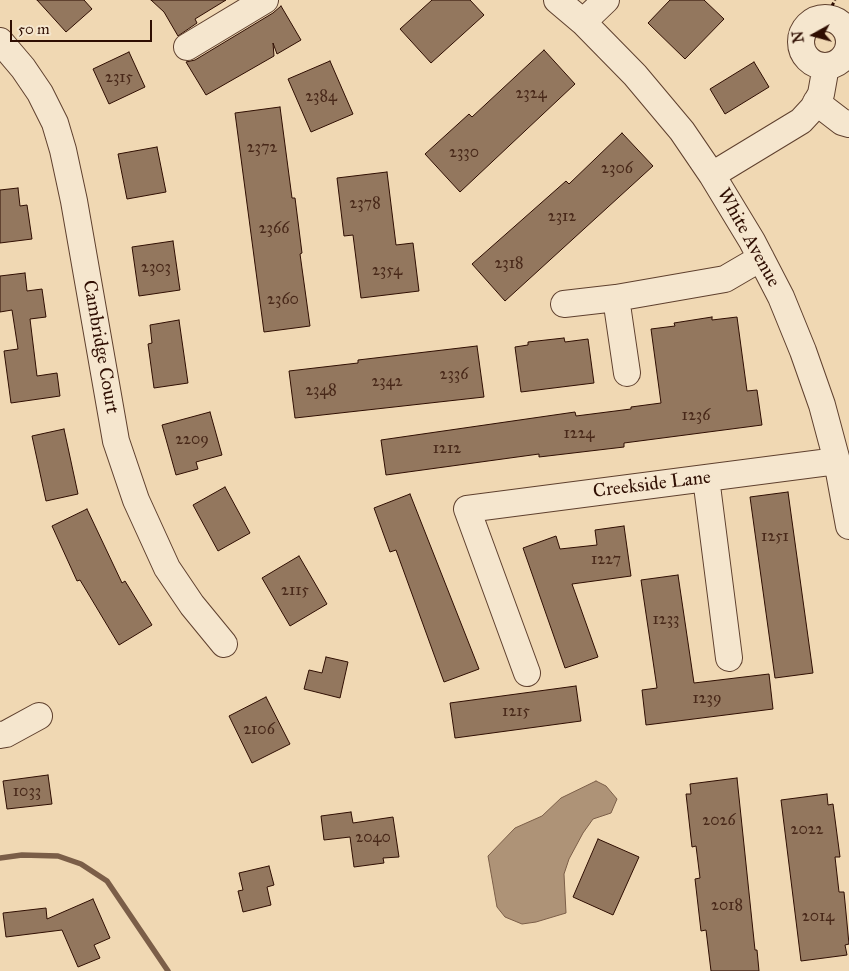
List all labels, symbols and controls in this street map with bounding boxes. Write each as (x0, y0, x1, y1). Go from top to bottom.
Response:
scale bar (12, 10, 155, 42)
north arrow (789, 10, 839, 60)
text: 50 m (18, 20, 50, 38)
text: N (789, 30, 808, 44)
house number: 2315 (105, 68, 133, 88)
house number: 2324 (515, 84, 547, 104)
house number: 2384 (305, 87, 337, 107)
house number: 2372 (247, 138, 277, 158)
house number: 2330 (449, 143, 479, 163)
house number: 2306 (601, 159, 633, 179)
street label: White Avenue (711, 185, 785, 291)
house number: 2378 (349, 194, 381, 214)
house number: 2312 (548, 207, 576, 227)
house number: 2366 (259, 219, 289, 239)
house number: 2318 (494, 254, 524, 274)
house number: 2303 (141, 258, 171, 278)
house number: 2354 (372, 261, 402, 281)
street label: Cambridge Court (77, 278, 123, 416)
house number: 2360 (267, 290, 299, 310)
house number: 2336 (440, 365, 468, 385)
house number: 2342 (371, 372, 403, 392)
house number: 2348 (305, 381, 337, 401)
house number: 1236 (682, 406, 710, 426)
house number: 1224 (564, 424, 594, 444)
house number: 2209 (175, 430, 209, 450)
house number: 1212 (433, 439, 461, 459)
street label: Creekside Lane (592, 466, 712, 504)
house number: 1251 (761, 527, 789, 547)
house number: 1227 (591, 550, 621, 570)
house number: 2115 (281, 581, 309, 601)
house number: 1233 (652, 610, 680, 630)
house number: 1239 (692, 689, 722, 709)
house number: 1215 (502, 702, 530, 722)
house number: 2106 (243, 720, 275, 740)
house number: 1033 (13, 782, 41, 802)
house number: 2026 (702, 811, 736, 831)
house number: 2022 (791, 820, 823, 840)
house number: 2040 (355, 828, 391, 848)
house number: 2018 (711, 896, 743, 916)
house number: 2014 (802, 907, 834, 927)

